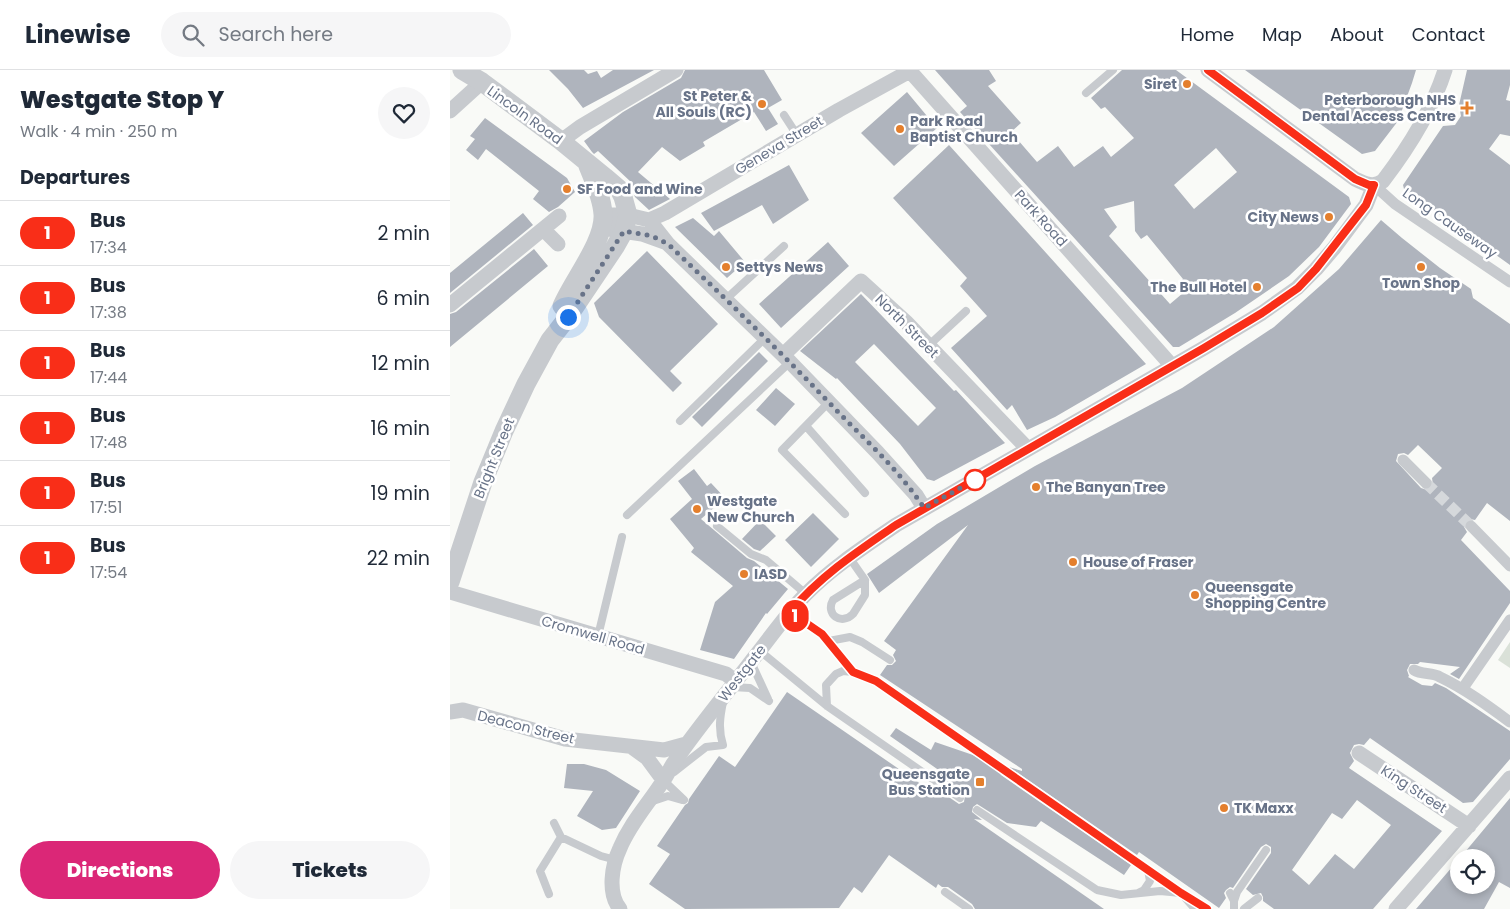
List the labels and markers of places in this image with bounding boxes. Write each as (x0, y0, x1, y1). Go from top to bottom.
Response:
place label: Siret (1144, 74, 1177, 94)
marker: Siret (1181, 78, 1193, 90)
place label: St Peter & All Souls (RC) (655, 86, 753, 122)
place label: Peterborough NHS Dental Access Centre (1302, 90, 1456, 126)
marker: St Peter & All Souls (RC) (756, 98, 768, 110)
marker: Peterborough NHS Dental Access Centre (1460, 101, 1474, 115)
place label: Park Road Baptist Church (910, 111, 1018, 147)
marker: Park Road Baptist Church (894, 123, 906, 135)
place label: SF Food and Wine (577, 179, 703, 199)
marker: SF Food and Wine (561, 183, 573, 195)
place label: City News (1248, 207, 1319, 227)
marker: City News (1323, 211, 1335, 223)
place label: Settys News (736, 257, 824, 277)
marker: Settys News (720, 261, 732, 273)
marker: Town Shop (1415, 261, 1427, 273)
place label: Town Shop (1382, 273, 1461, 293)
place label: The Bull Hotel (1150, 277, 1247, 297)
marker: The Bull Hotel (1251, 281, 1263, 293)
unlabelled marker (964, 469, 986, 491)
place label: The Banyan Tree (1046, 477, 1166, 497)
marker: The Banyan Tree (1030, 481, 1042, 493)
place label: Westgate New Church (707, 491, 795, 527)
marker: Westgate New Church (691, 503, 703, 515)
place label: House of Fraser (1083, 552, 1194, 572)
marker: House of Fraser (1067, 556, 1079, 568)
place label: IASD (754, 564, 787, 584)
marker: IASD (738, 568, 750, 580)
place label: Queensgate Shopping Centre (1205, 577, 1326, 613)
marker: Queensgate Shopping Centre (1189, 589, 1201, 601)
place label: Queensgate Bus Station (882, 764, 970, 800)
marker: Queensgate Bus Station (974, 776, 986, 788)
place label: TK Maxx (1234, 798, 1295, 818)
marker: TK Maxx (1218, 802, 1230, 814)

